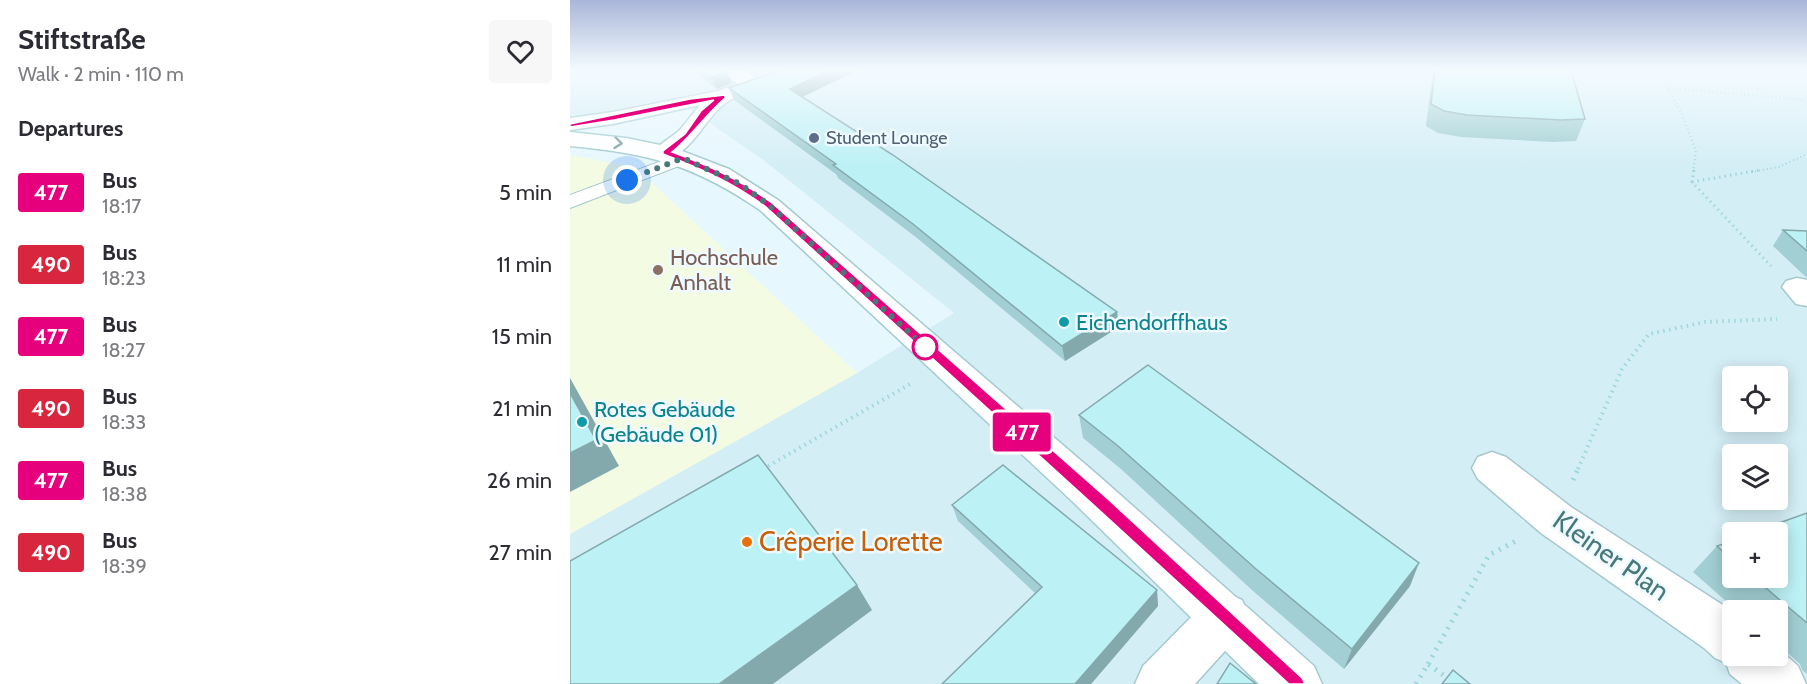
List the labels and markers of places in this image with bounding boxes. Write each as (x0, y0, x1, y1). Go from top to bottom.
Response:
place label: Student Lounge (826, 127, 947, 149)
marker: Student Lounge (807, 131, 821, 145)
place label: Hochschule Anhalt (670, 244, 778, 296)
marker: Hochschule Anhalt (651, 263, 665, 277)
place label: Eichendorffhaus (1076, 309, 1228, 336)
marker: Eichendorffhaus (1057, 315, 1071, 329)
unlabelled marker (912, 334, 938, 360)
place label: Rotes Gebäude (Gebäude 01) (594, 396, 735, 448)
marker: Rotes Gebäude (Gebäude 01) (575, 415, 589, 429)
place label: Crêperie Lorette (759, 525, 943, 558)
marker: Crêperie Lorette (740, 535, 754, 549)

